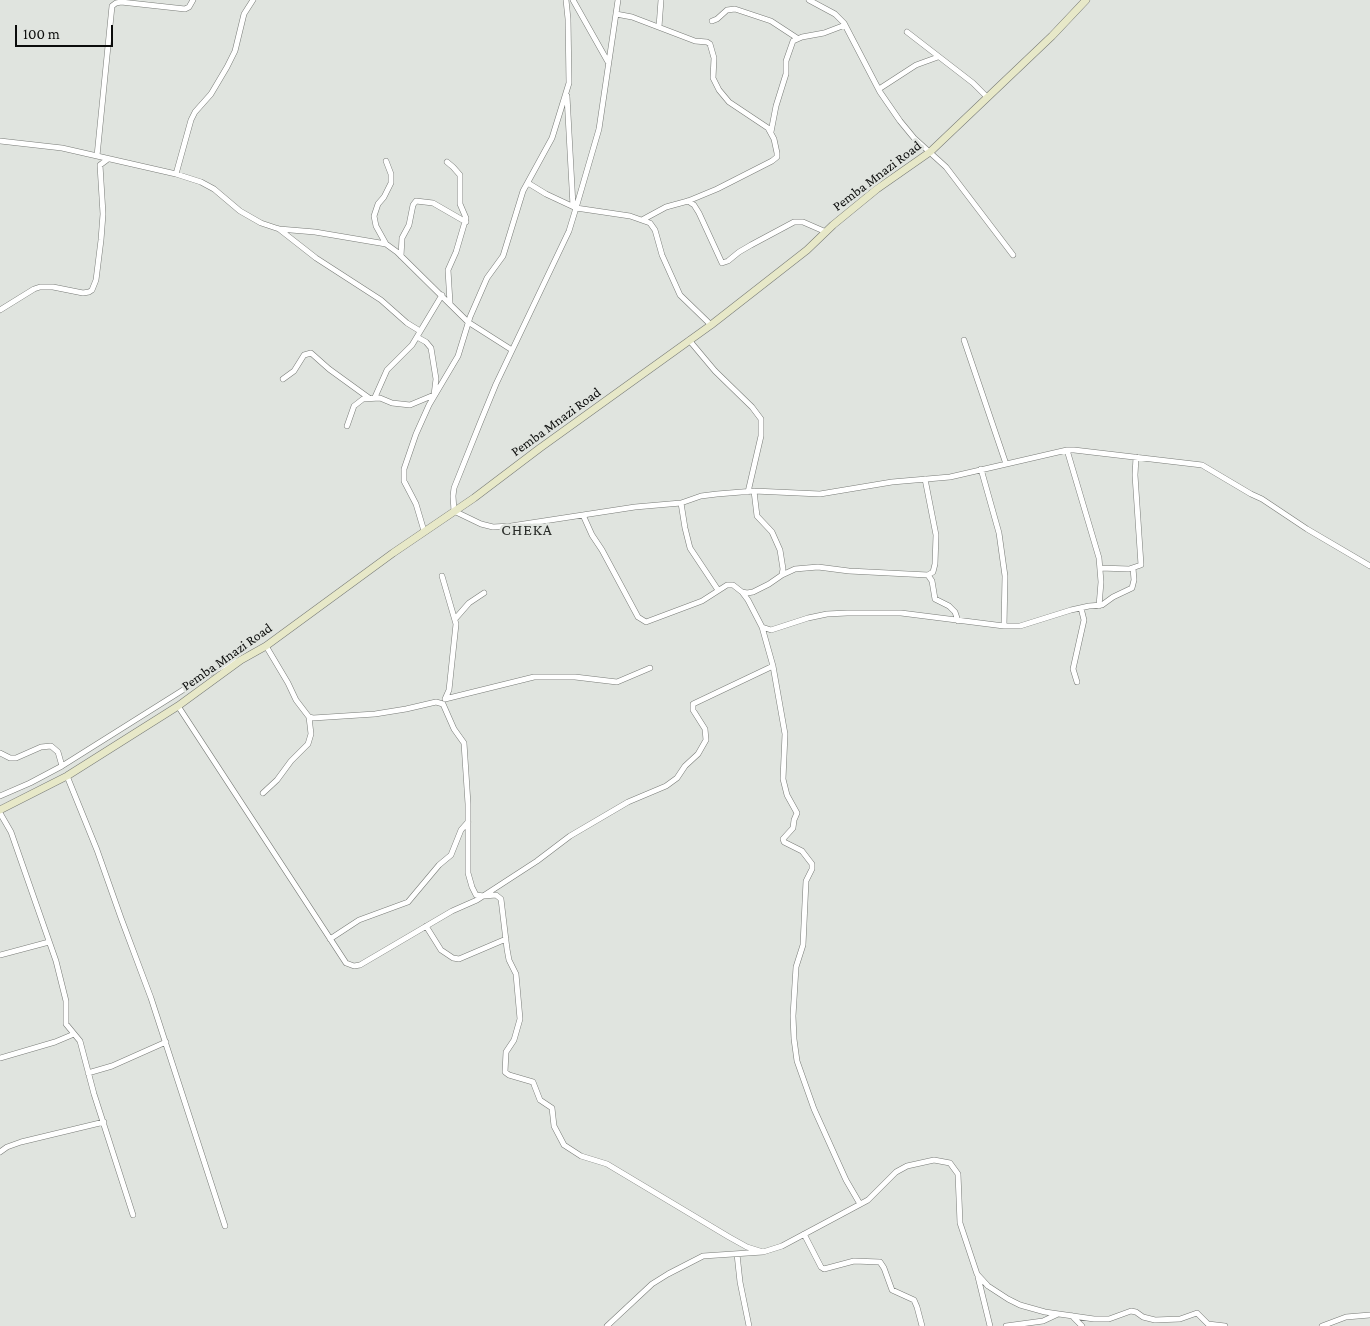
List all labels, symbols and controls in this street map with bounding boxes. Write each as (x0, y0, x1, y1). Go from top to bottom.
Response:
scale bar (18, 15, 115, 47)
text: 100 m (23, 26, 60, 42)
street label: Pemba Mnazi Road (829, 137, 925, 215)
street label: Pemba Mnazi Road (508, 384, 604, 460)
district label: CHEKA (501, 520, 553, 540)
street label: Pemba Mnazi Road (178, 620, 276, 694)

